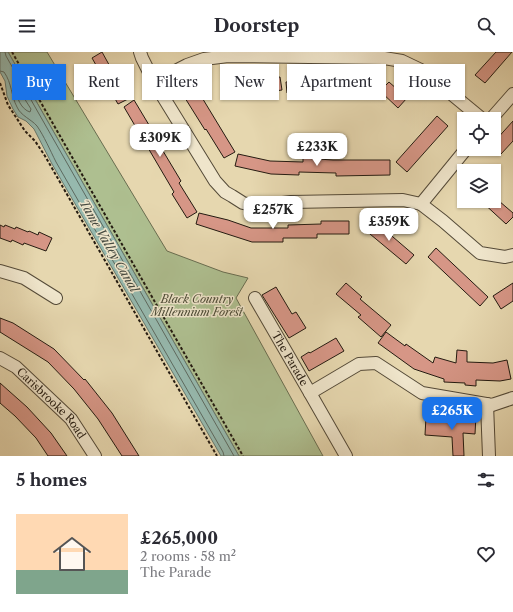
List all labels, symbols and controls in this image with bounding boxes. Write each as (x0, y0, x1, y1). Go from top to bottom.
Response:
icon: menu (16, 15, 38, 37)
text: Doorstep (214, 15, 299, 37)
icon: search (475, 15, 497, 37)
chip: Buy (12, 64, 66, 100)
chip: Rent (74, 64, 134, 100)
chip: Filters (142, 64, 212, 100)
chip: New (220, 64, 279, 100)
chip: Apartment (287, 64, 386, 100)
chip: House (394, 64, 465, 100)
map controls (457, 112, 501, 208)
button: locate (457, 112, 501, 156)
pin: £309K (132, 124, 188, 158)
text: £309K (139, 129, 181, 145)
pin: £233K (289, 133, 345, 167)
text: £233K (296, 138, 338, 154)
button: layers (457, 164, 501, 208)
pin: £257K (245, 196, 301, 230)
water label: Tame Valley Canal (77, 197, 143, 296)
text: £257K (253, 201, 293, 217)
pin: £359K (361, 208, 417, 242)
text: £359K (368, 213, 410, 229)
park label: Black Country Millennium Forest (149, 292, 244, 319)
street label: The Parade (269, 329, 311, 388)
street label: Carisbrooke Road (14, 364, 89, 441)
pin: £265K (424, 397, 480, 431)
text: £265K (431, 402, 473, 418)
icon: filters (475, 469, 497, 491)
text: 5 homes (16, 470, 87, 490)
text: £265,000 (140, 528, 218, 548)
icon: home (48, 530, 96, 578)
icon: heart (475, 543, 497, 565)
text: 2 rooms · 58 m² (140, 548, 236, 564)
text: The Parade (140, 564, 211, 580)

